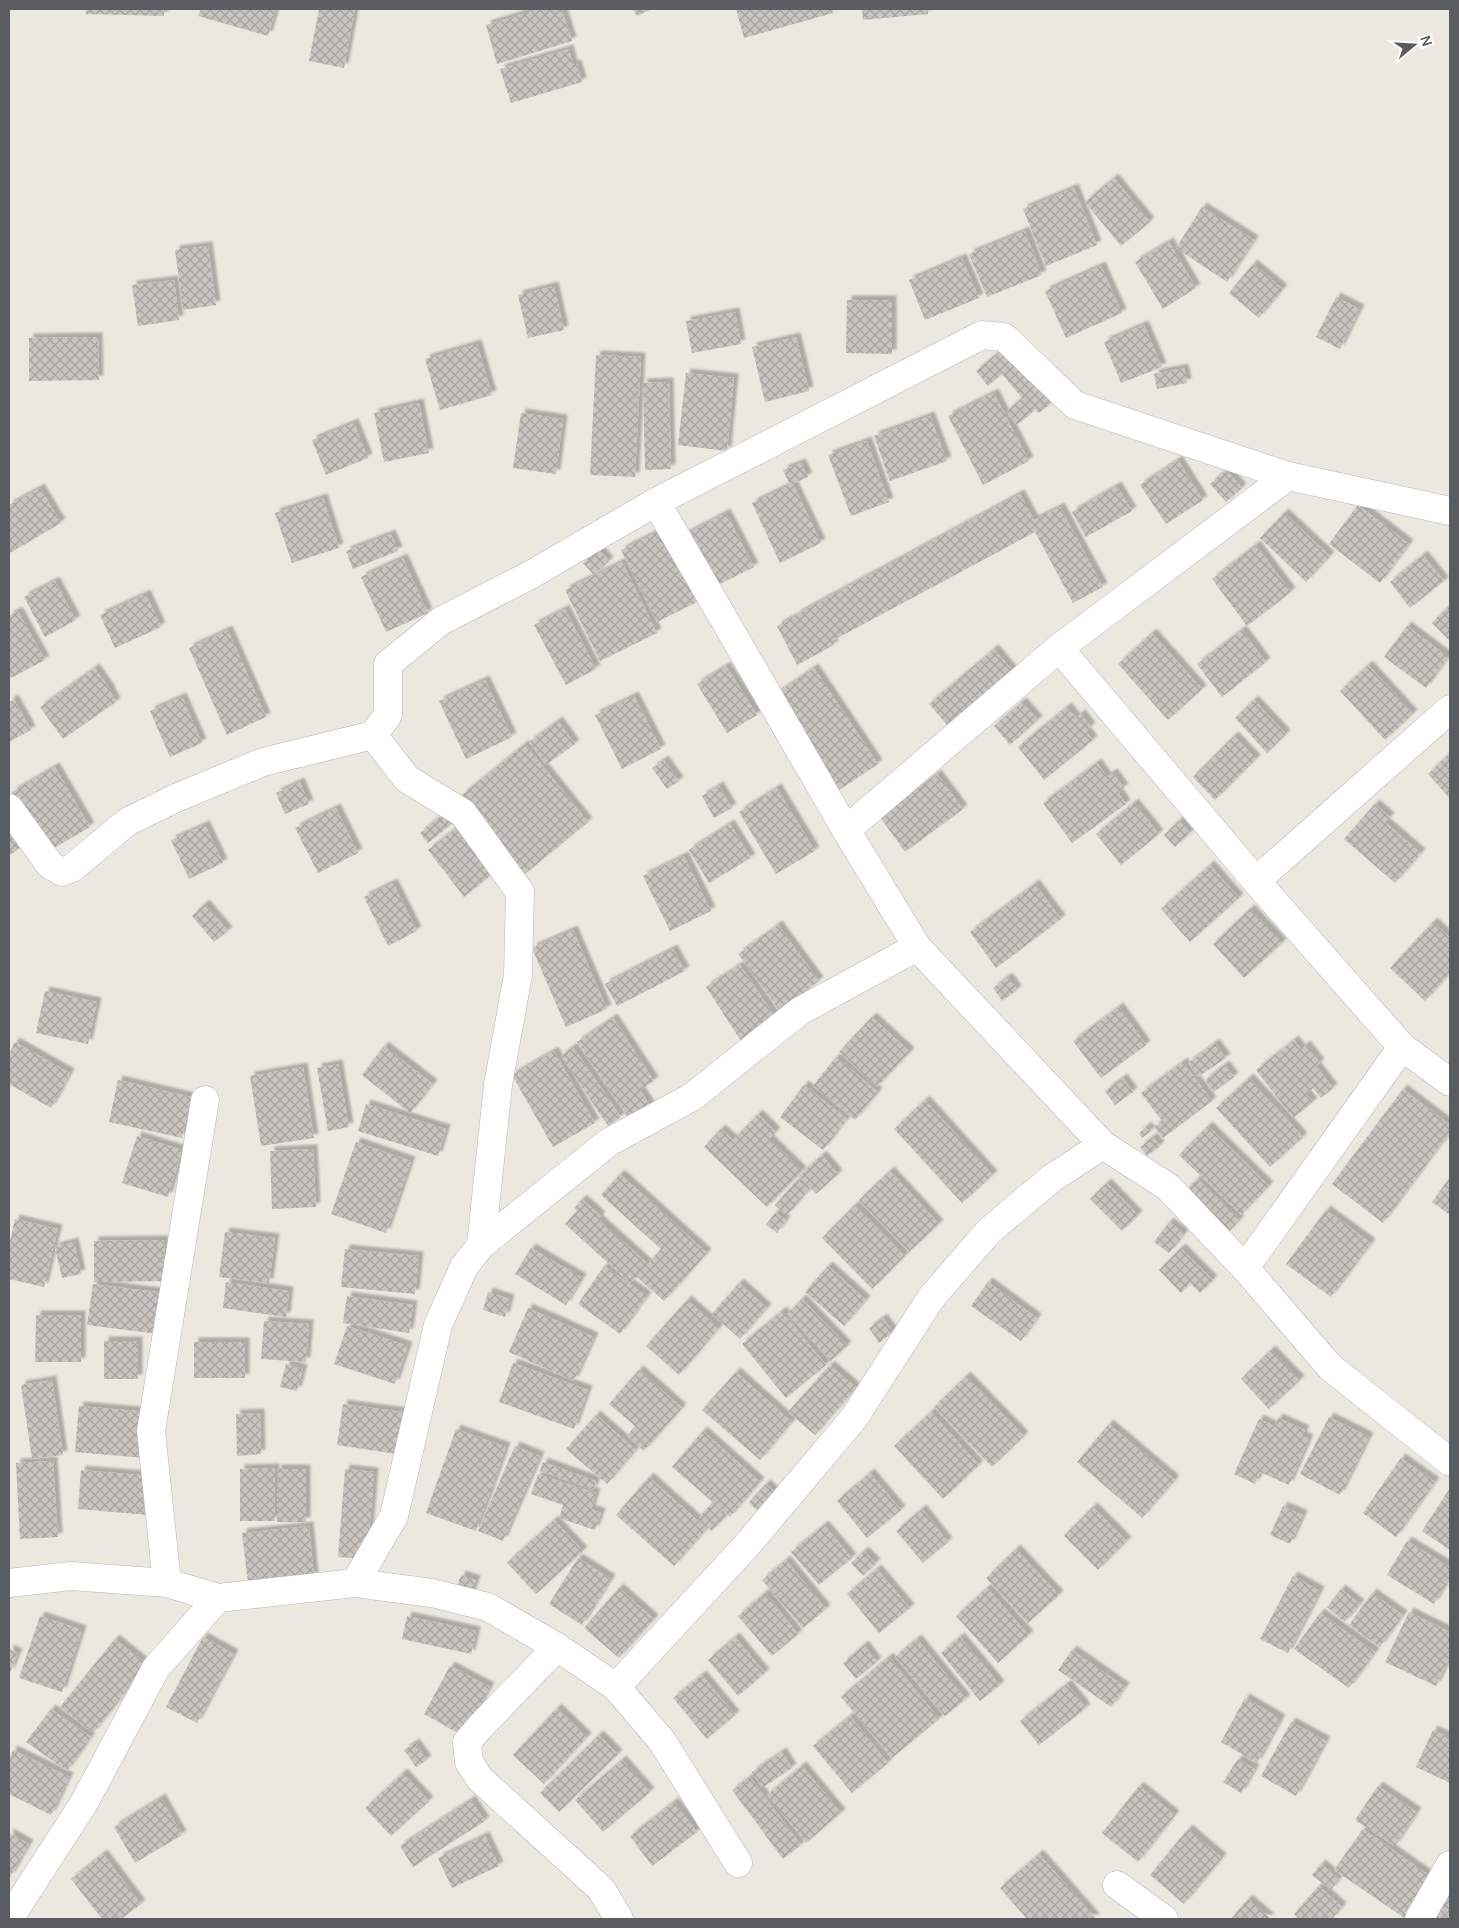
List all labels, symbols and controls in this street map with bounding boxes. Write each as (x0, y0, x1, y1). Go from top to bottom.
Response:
north arrow (1389, 20, 1439, 70)
text: N (1416, 33, 1437, 49)

